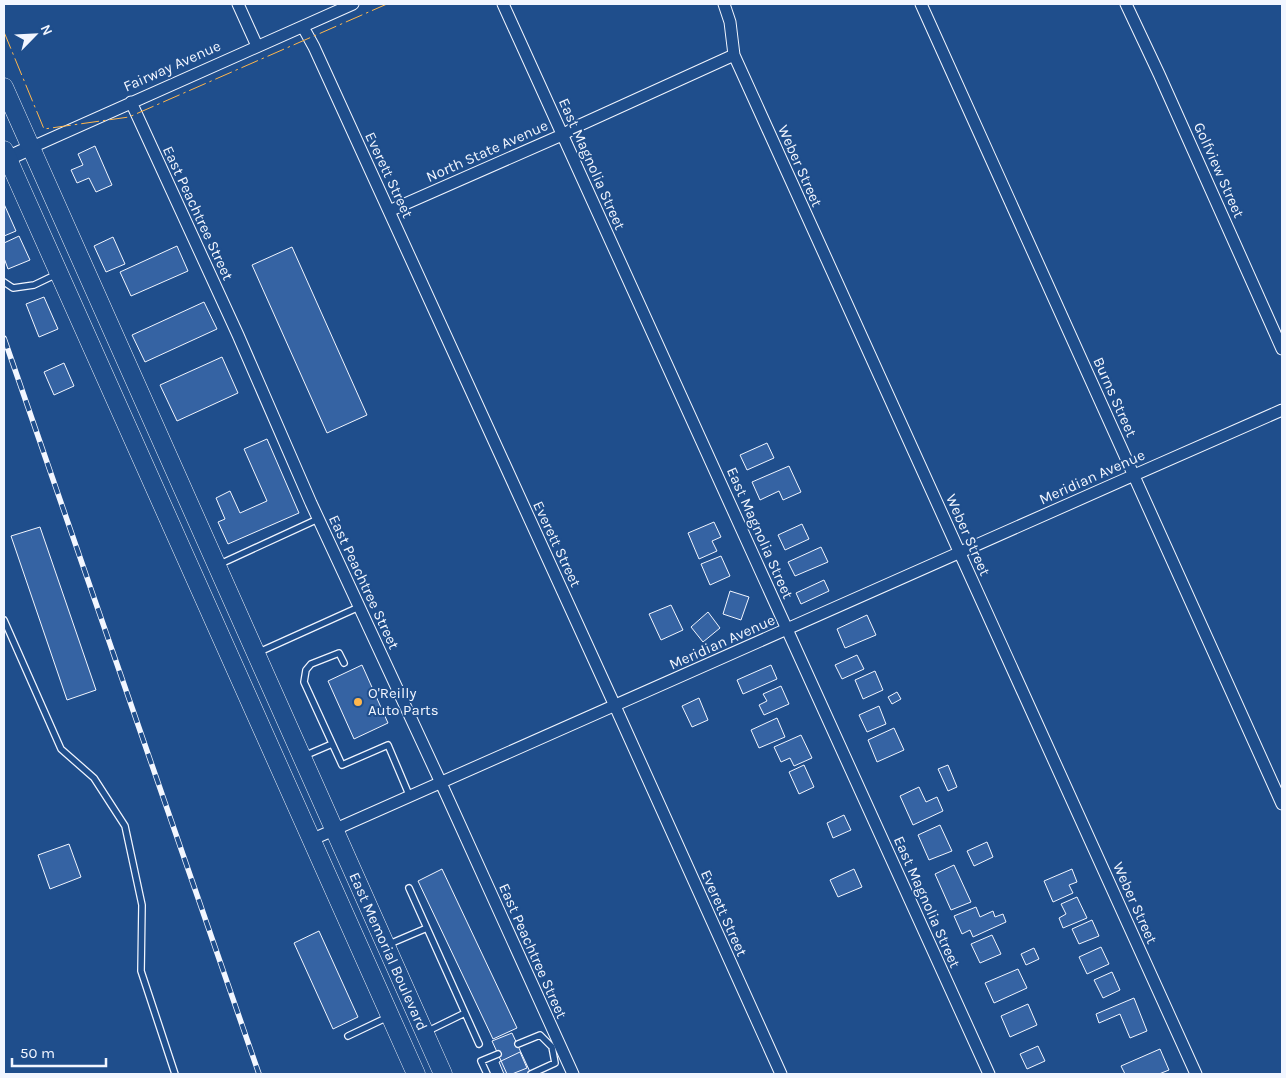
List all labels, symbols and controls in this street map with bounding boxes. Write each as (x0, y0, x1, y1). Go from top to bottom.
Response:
north arrow (10, 10, 60, 60)
text: N (37, 22, 56, 38)
street label: Fairway Avenue (121, 36, 223, 96)
street label: East Magnolia Street (555, 95, 629, 233)
street label: North State Avenue (423, 116, 551, 186)
street label: Golfview Street (1190, 120, 1248, 221)
street label: Weber Street (774, 122, 826, 210)
street label: Everett Street (361, 129, 417, 221)
street label: East Peachtree Street (159, 143, 237, 283)
street label: Burns Street (1089, 354, 1141, 440)
street label: Meridian Avenue (1036, 446, 1148, 508)
street label: East Magnolia Street (723, 464, 797, 602)
street label: Weber Street (942, 491, 994, 579)
street label: Everett Street (529, 498, 585, 590)
street label: East Peachtree Street (325, 512, 403, 652)
street label: Meridian Avenue (666, 611, 778, 673)
place label: O'Reilly Auto Parts (368, 684, 439, 719)
marker: O'Reilly Auto Parts (352, 696, 364, 708)
street label: East Magnolia Street (890, 833, 964, 971)
street label: Weber Street (1109, 859, 1161, 947)
street label: Everett Street (697, 867, 751, 959)
street label: East Memorial Boulevard (345, 870, 431, 1033)
street label: East Peachtree Street (495, 881, 571, 1022)
scale bar (12, 1036, 106, 1068)
text: 50 m (20, 1044, 55, 1062)

